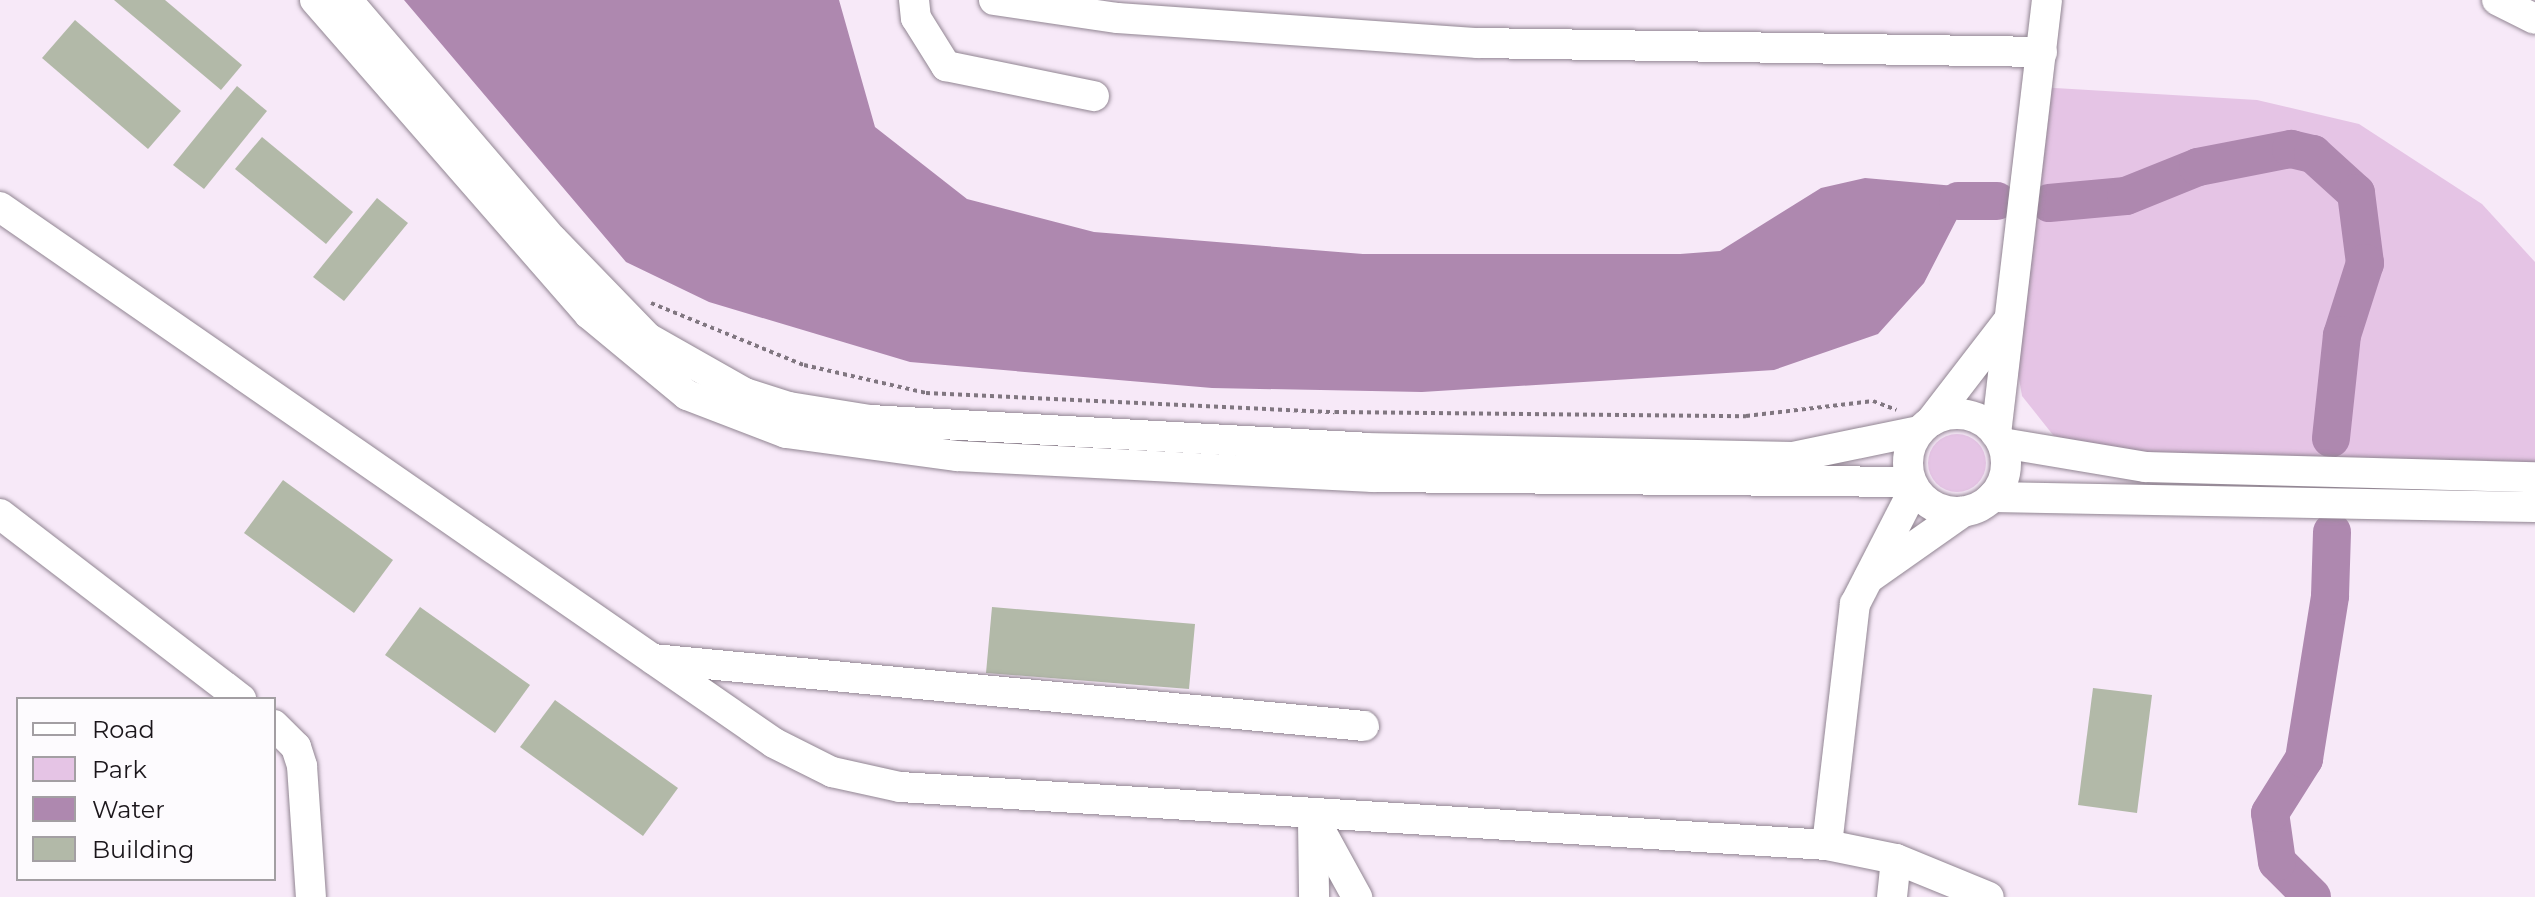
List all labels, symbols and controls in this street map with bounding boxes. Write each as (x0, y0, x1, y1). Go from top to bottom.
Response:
legend (16, 697, 276, 881)
text: Road (92, 715, 155, 744)
text: Park (92, 755, 147, 784)
text: Water (92, 795, 165, 824)
text: Building (92, 835, 195, 864)

